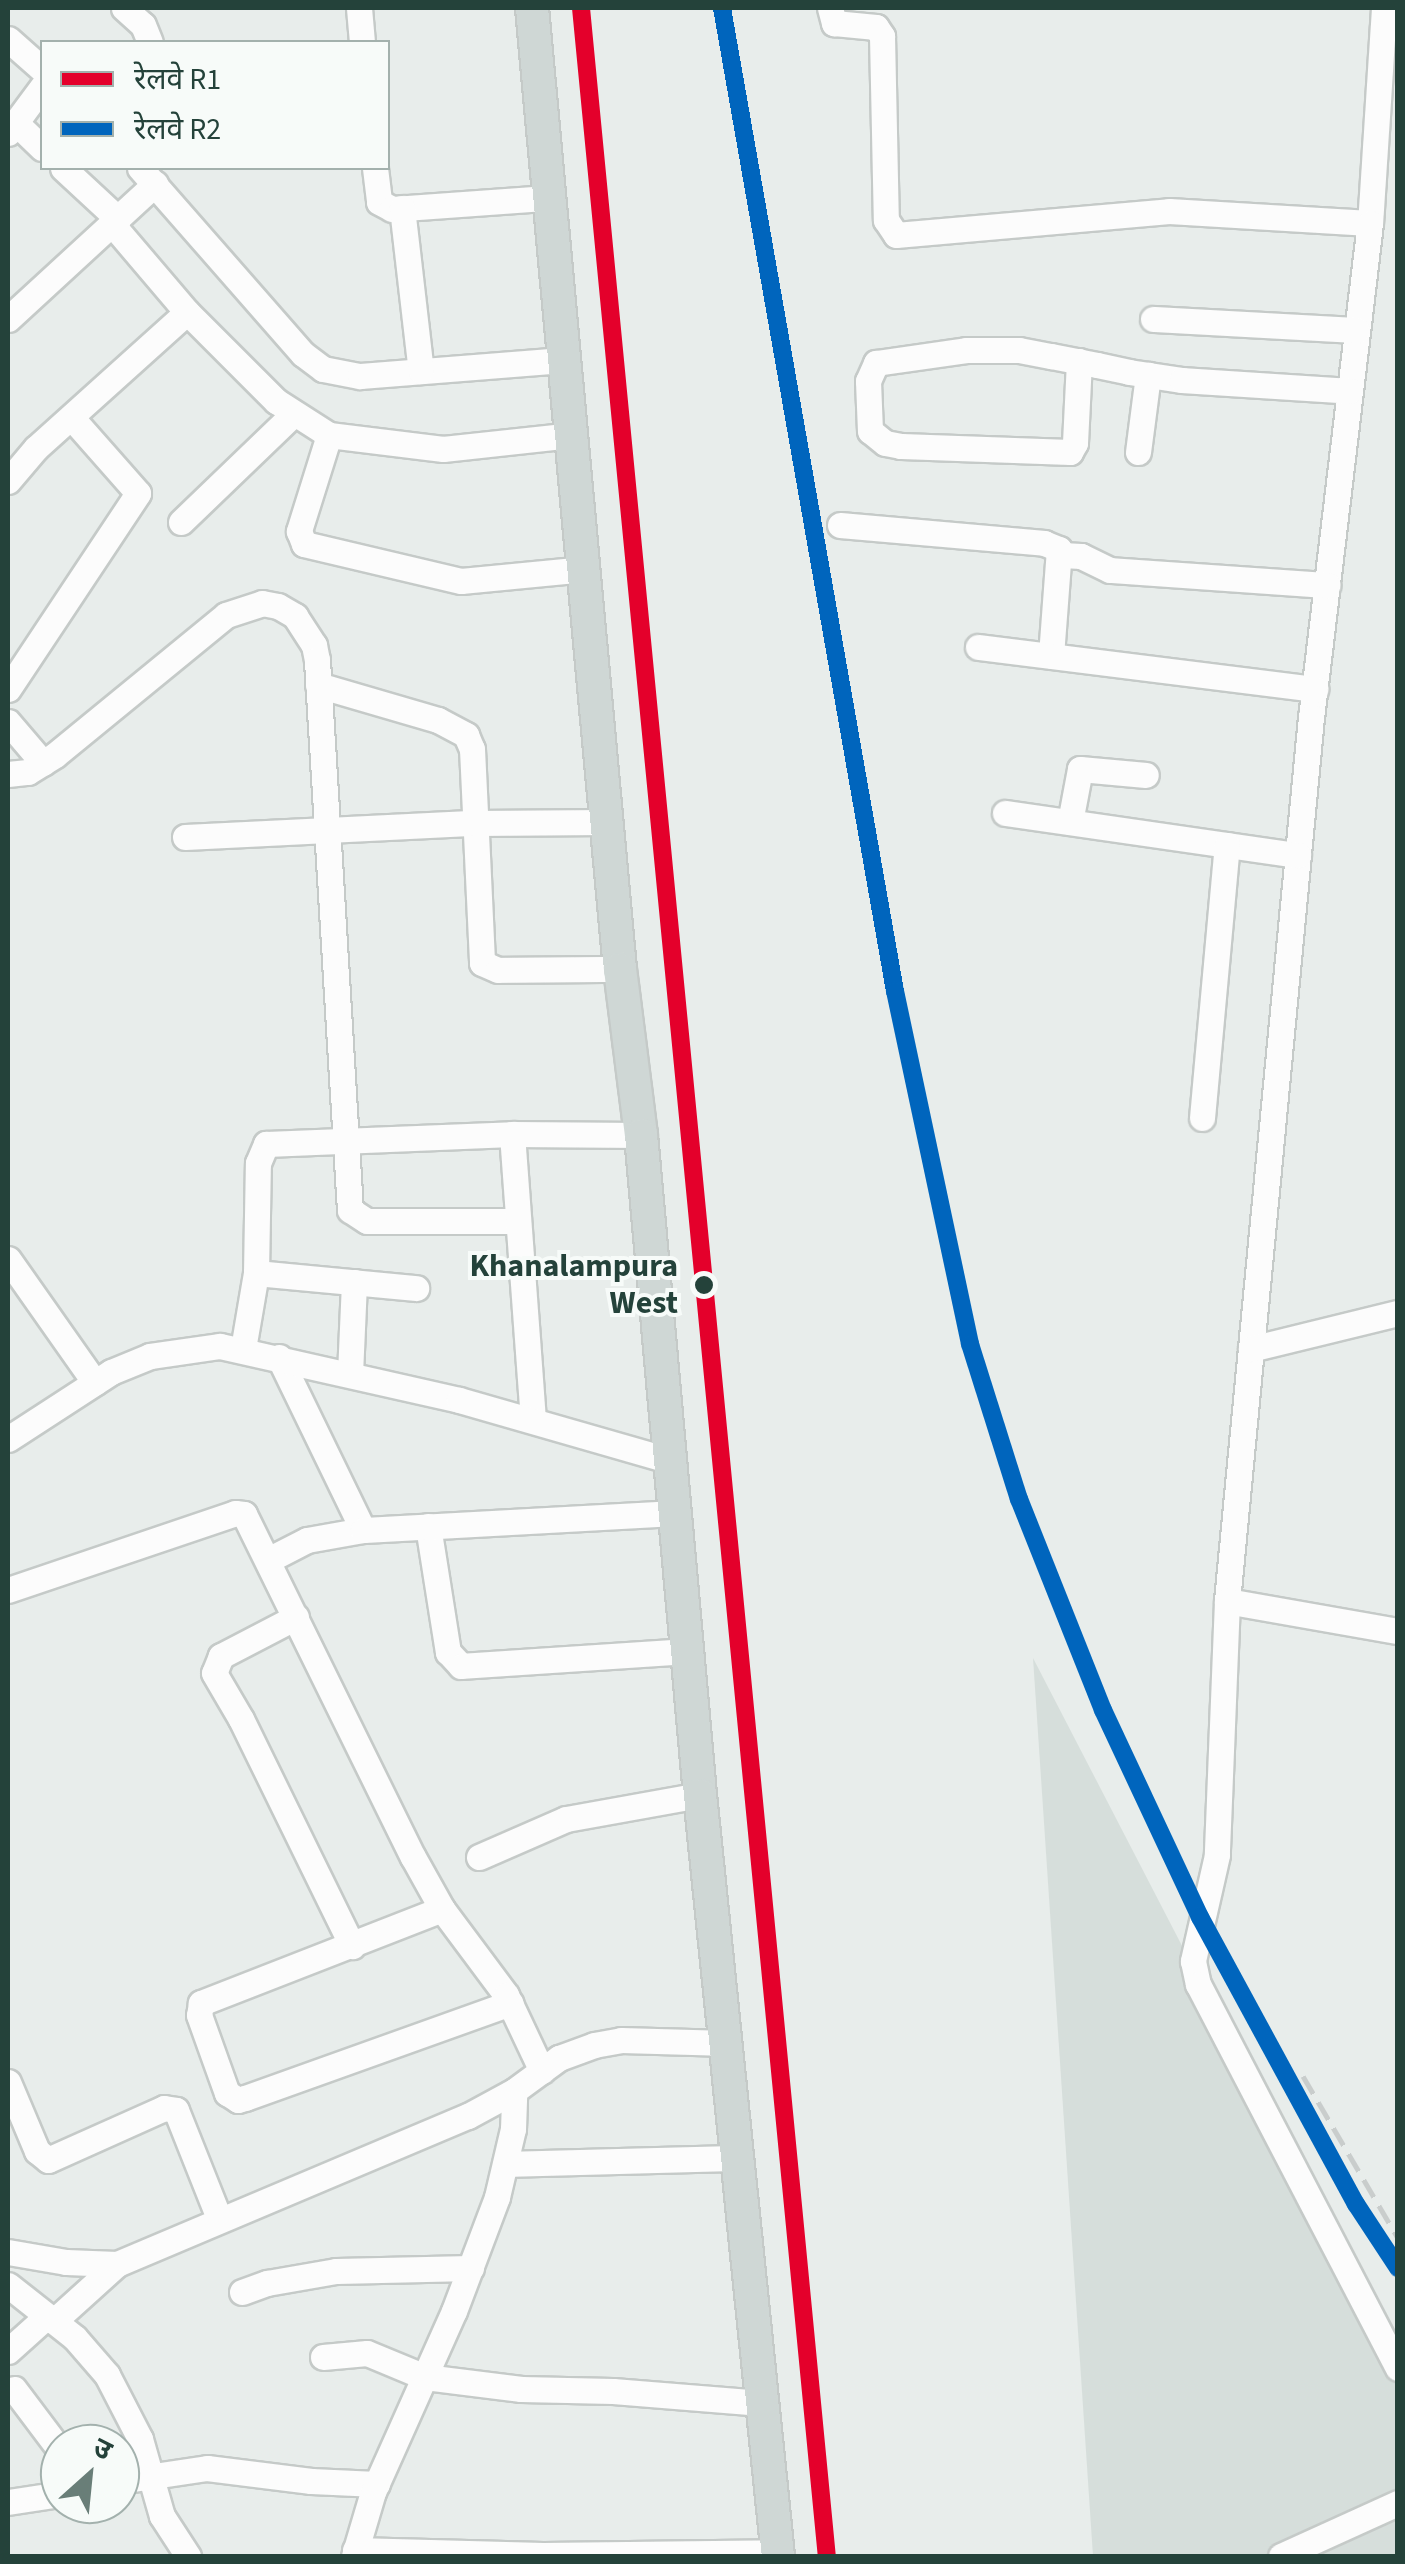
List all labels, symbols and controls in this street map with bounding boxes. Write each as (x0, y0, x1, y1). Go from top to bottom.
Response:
legend (40, 40, 390, 170)
text: रेलवे R1 (134, 58, 221, 101)
text: रेलवे R2 (134, 108, 221, 151)
place label: Khanalampura West (469, 1248, 678, 1323)
marker: Khanalampura West (687, 1268, 721, 1302)
north arrow (40, 2424, 140, 2524)
text: उ (86, 2428, 119, 2471)

